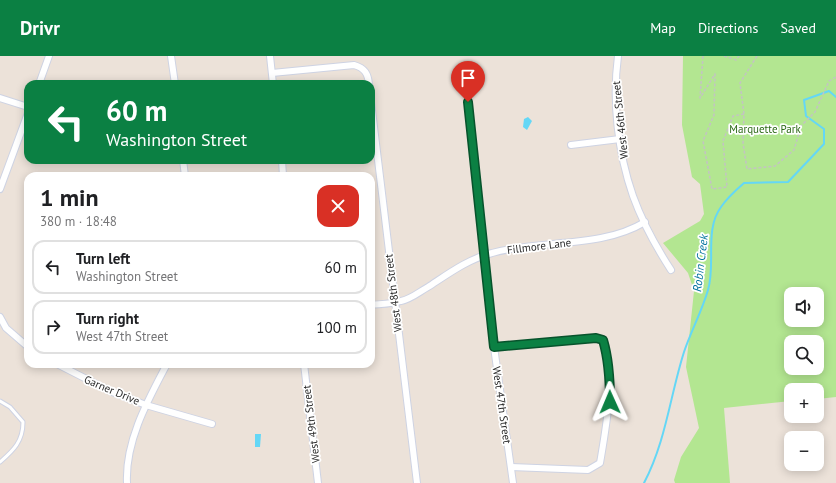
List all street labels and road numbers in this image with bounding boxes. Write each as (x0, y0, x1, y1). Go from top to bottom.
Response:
street label: West 46th Street (609, 80, 631, 160)
street label: Fillmore Lane (506, 235, 572, 257)
street label: West 48th Street (381, 253, 405, 333)
street label: West 47th Street (490, 365, 514, 445)
street label: Garner Drive (82, 372, 142, 408)
street label: West 49th Street (299, 384, 323, 464)

